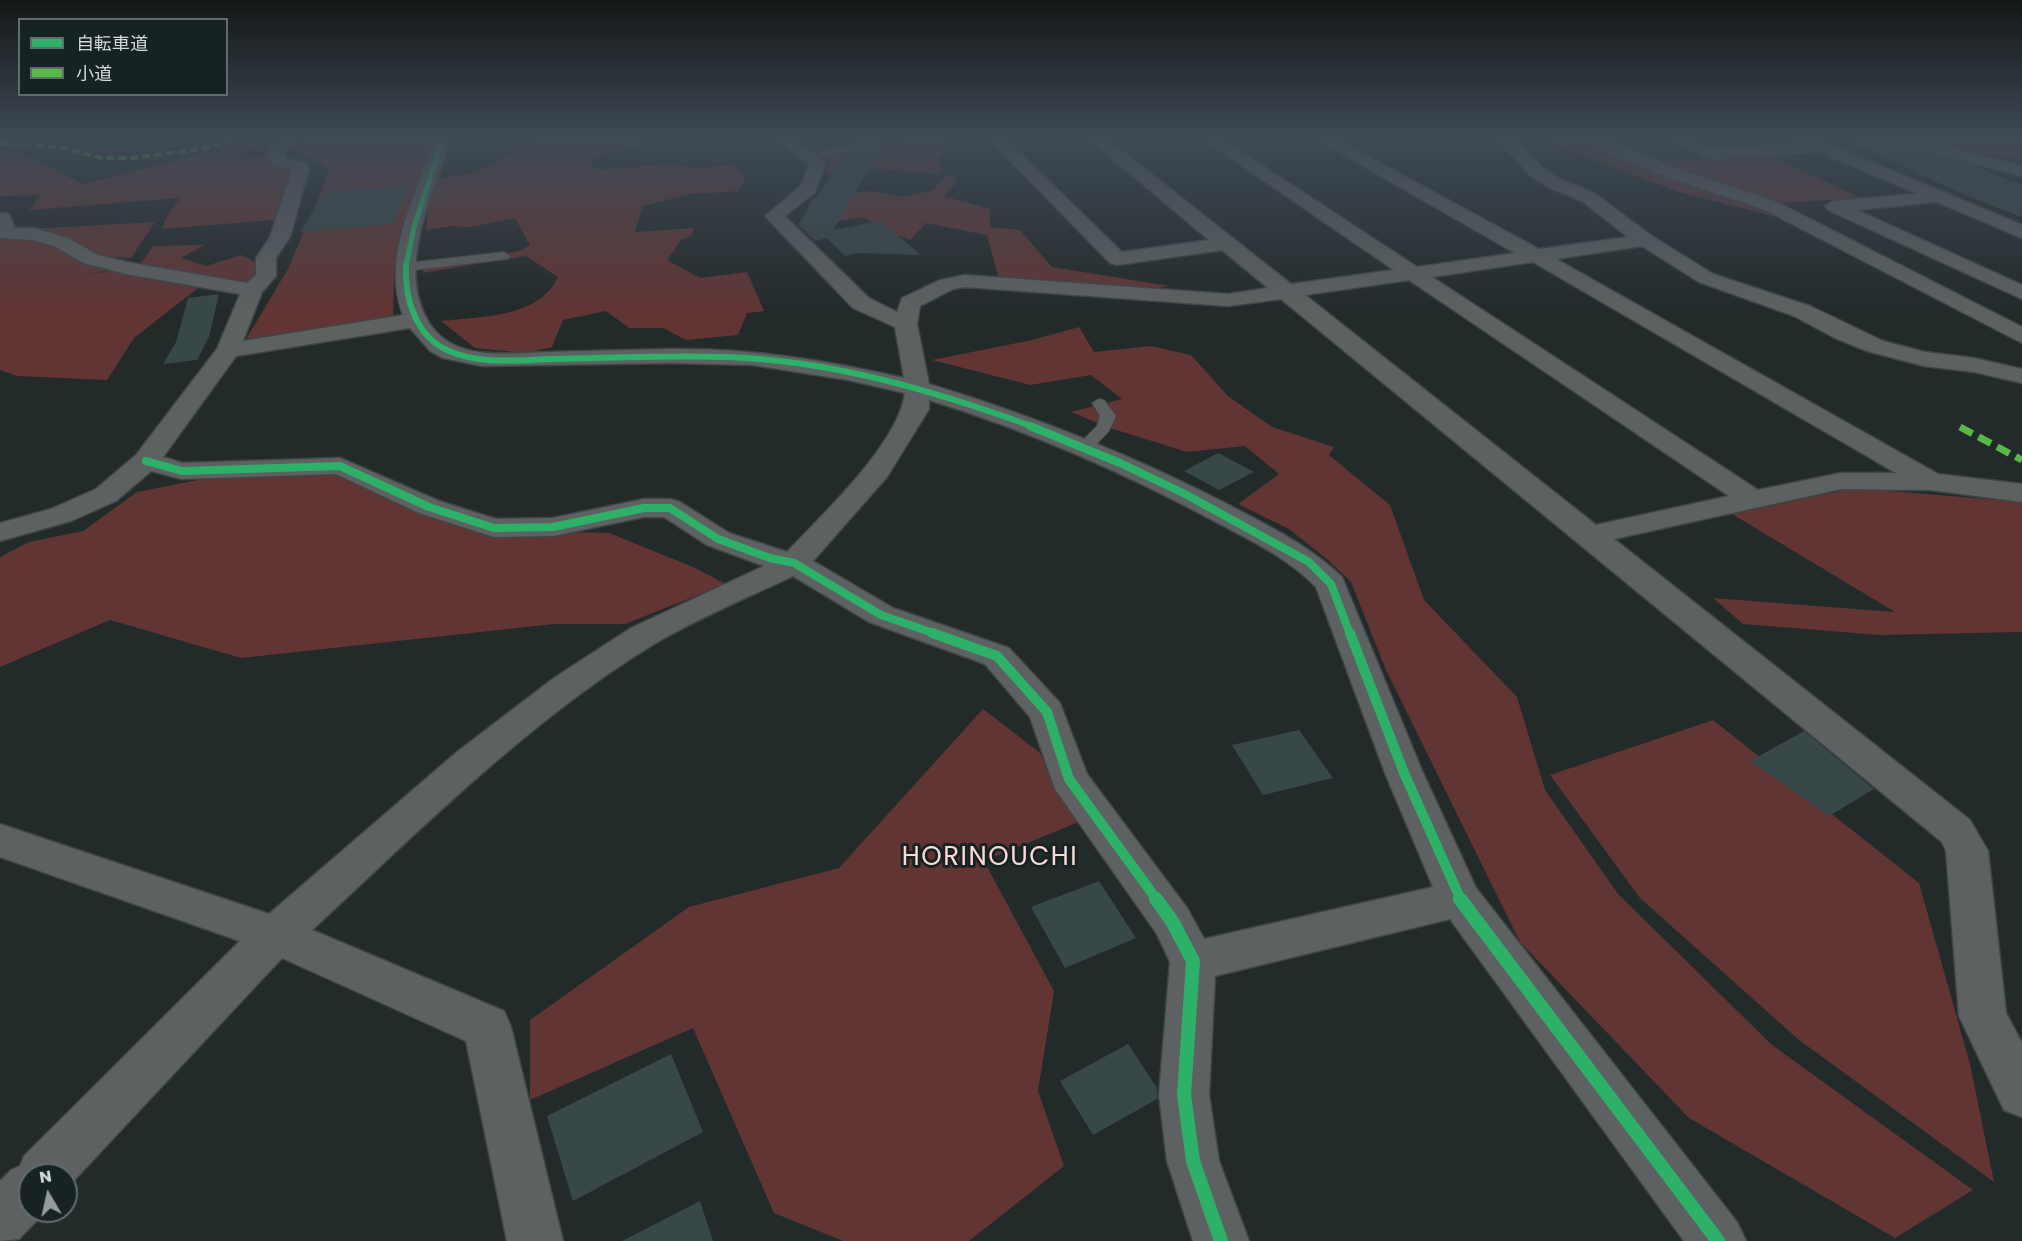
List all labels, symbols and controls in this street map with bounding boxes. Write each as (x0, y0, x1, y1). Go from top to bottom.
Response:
legend (18, 18, 228, 96)
text: 自転車道 (76, 31, 148, 56)
text: 小道 (76, 61, 112, 86)
district label: HORINOUCHI (902, 842, 1078, 874)
north arrow (18, 1163, 78, 1223)
text: N (38, 1164, 53, 1189)

